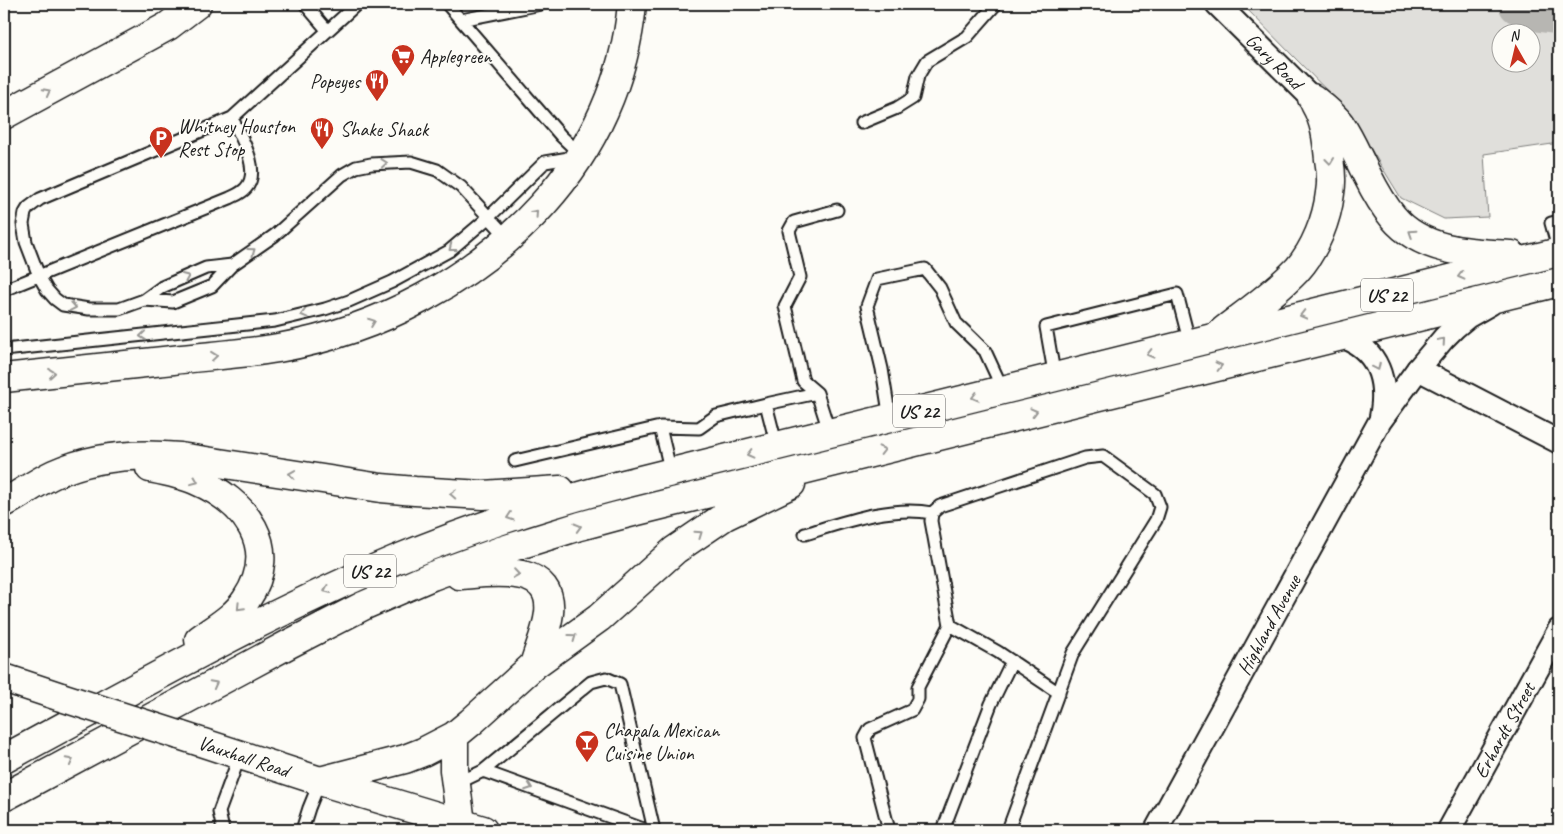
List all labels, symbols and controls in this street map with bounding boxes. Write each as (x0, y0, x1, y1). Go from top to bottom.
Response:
north arrow (1490, 22, 1540, 72)
text: N (1509, 26, 1522, 45)
street label: Gary Road (1240, 28, 1310, 97)
supermarket icon: Applegreen (390, 43, 416, 77)
place label: Applegreen (420, 44, 492, 69)
restaurant icon: Popeyes (364, 68, 390, 102)
place label: Popeyes (310, 69, 362, 94)
one-way arrow (42, 88, 51, 98)
place label: Whitney Houston Rest Stop (178, 114, 296, 162)
restaurant icon: Shake Shack (309, 116, 335, 150)
place label: Shake Shack (340, 117, 430, 142)
parking icon: Whitney Houston Rest Stop (148, 125, 174, 159)
one-way arrow (381, 157, 389, 168)
one-way arrow (1324, 158, 1335, 166)
one-way arrow (529, 210, 538, 219)
one-way arrow (1408, 230, 1417, 239)
one-way arrow (448, 242, 458, 251)
one-way arrow (246, 248, 256, 257)
one-way arrow (1457, 270, 1466, 281)
one-way arrow (181, 272, 190, 283)
road number: US 22 (1361, 278, 1413, 312)
one-way arrow (68, 302, 77, 312)
one-way arrow (300, 308, 309, 319)
one-way arrow (1300, 310, 1308, 320)
one-way arrow (367, 318, 376, 328)
one-way arrow (139, 330, 147, 341)
one-way arrow (1436, 337, 1445, 346)
one-way arrow (1145, 348, 1154, 359)
one-way arrow (210, 350, 218, 361)
one-way arrow (1215, 361, 1224, 372)
one-way arrow (1371, 362, 1381, 371)
one-way arrow (49, 368, 57, 379)
one-way arrow (971, 391, 980, 402)
road number: US 22 (893, 394, 945, 428)
one-way arrow (1030, 407, 1039, 418)
one-way arrow (877, 445, 885, 455)
one-way arrow (745, 448, 754, 459)
one-way arrow (288, 469, 297, 479)
one-way arrow (191, 475, 199, 485)
one-way arrow (449, 489, 457, 500)
one-way arrow (506, 511, 515, 521)
one-way arrow (573, 522, 582, 532)
one-way arrow (693, 531, 702, 540)
road number: US 22 (344, 554, 396, 588)
one-way arrow (512, 568, 520, 579)
street label: Highland Avenue (1231, 569, 1307, 679)
one-way arrow (323, 584, 332, 595)
one-way arrow (237, 601, 246, 610)
one-way arrow (567, 634, 577, 643)
street label: Erhardt Street (1468, 676, 1542, 783)
one-way arrow (208, 680, 217, 690)
place label: Chapala Mexican Cuisine Union (604, 718, 720, 766)
bar icon: Chapala Mexican Cuisine Union (574, 729, 600, 763)
street label: Vauxhall Road (195, 730, 295, 784)
one-way arrow (65, 757, 74, 767)
one-way arrow (524, 781, 532, 791)

